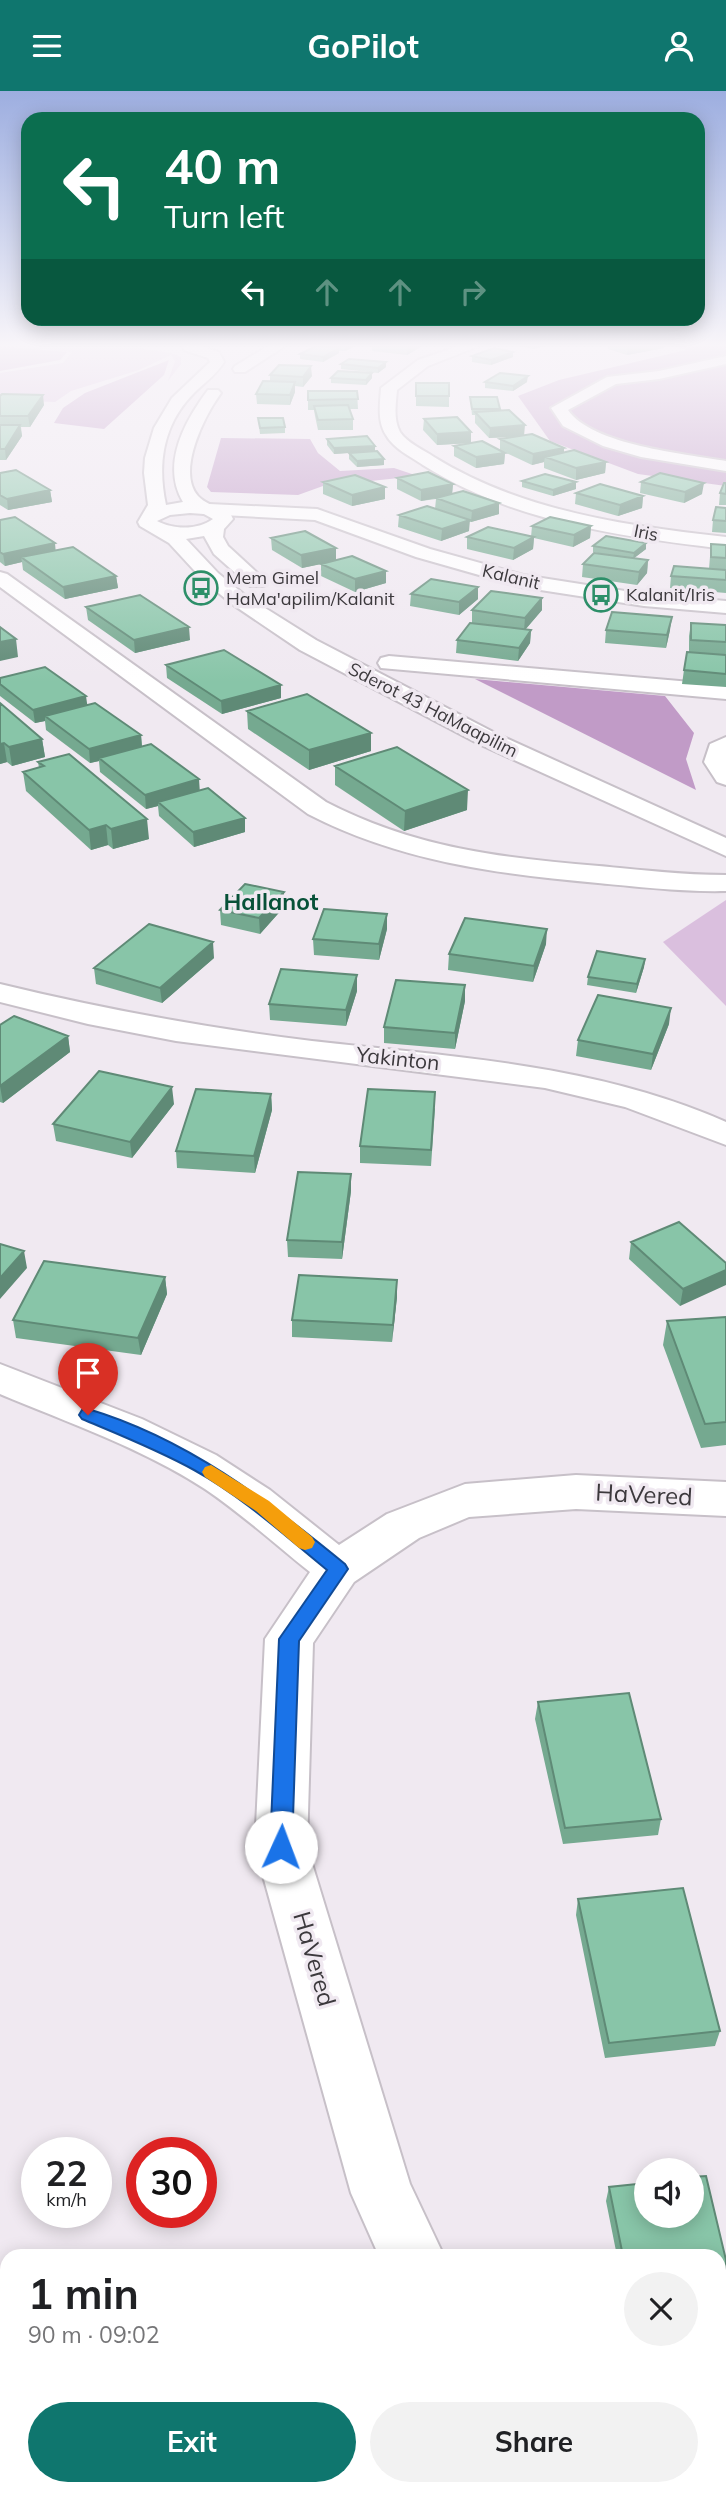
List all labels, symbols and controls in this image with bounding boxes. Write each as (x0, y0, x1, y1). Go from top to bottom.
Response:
text: GoPilot (307, 26, 419, 66)
icon: menu (28, 27, 66, 65)
icon: person (660, 27, 698, 65)
text: 40 m (164, 135, 280, 196)
icon: left (49, 140, 140, 231)
text: Turn left (164, 196, 284, 236)
icon: left (235, 273, 273, 311)
icon: ahead (308, 273, 346, 311)
icon: ahead (381, 273, 419, 311)
icon: right (454, 273, 492, 311)
street label: Iris (632, 519, 660, 546)
street label: Kalanit (480, 559, 542, 594)
place label: Mem Gimel HaMa'apilim/Kalanit (226, 566, 395, 610)
bus stop icon: Mem Gimel HaMa'apilim/Kalanit (182, 569, 220, 607)
bus stop icon: Kalanit/Iris (582, 576, 620, 614)
place label: Kalanit/Iris (626, 583, 715, 606)
street label: Sderot 43 HaMaapilim (345, 657, 522, 762)
district label: HaIlanot (224, 887, 319, 916)
street label: Yakinton (354, 1041, 441, 1075)
pin (58, 1343, 118, 1415)
icon: arrive (69, 1354, 107, 1392)
street label: HaVered (595, 1476, 693, 1512)
position arrow (244, 1810, 318, 1884)
street label: HaVered (287, 1908, 343, 2010)
speed limit sign: 30 (126, 2137, 217, 2228)
text: 22 (45, 2151, 88, 2195)
map controls (634, 2158, 704, 2228)
button: sound (634, 2158, 704, 2228)
text: km/h (46, 2188, 87, 2211)
text: 1 min (28, 2267, 139, 2320)
button: close (624, 2272, 698, 2346)
text: 90 m · 09:02 (28, 2320, 160, 2349)
button: Exit (28, 2402, 356, 2482)
button: Share (370, 2402, 698, 2482)

